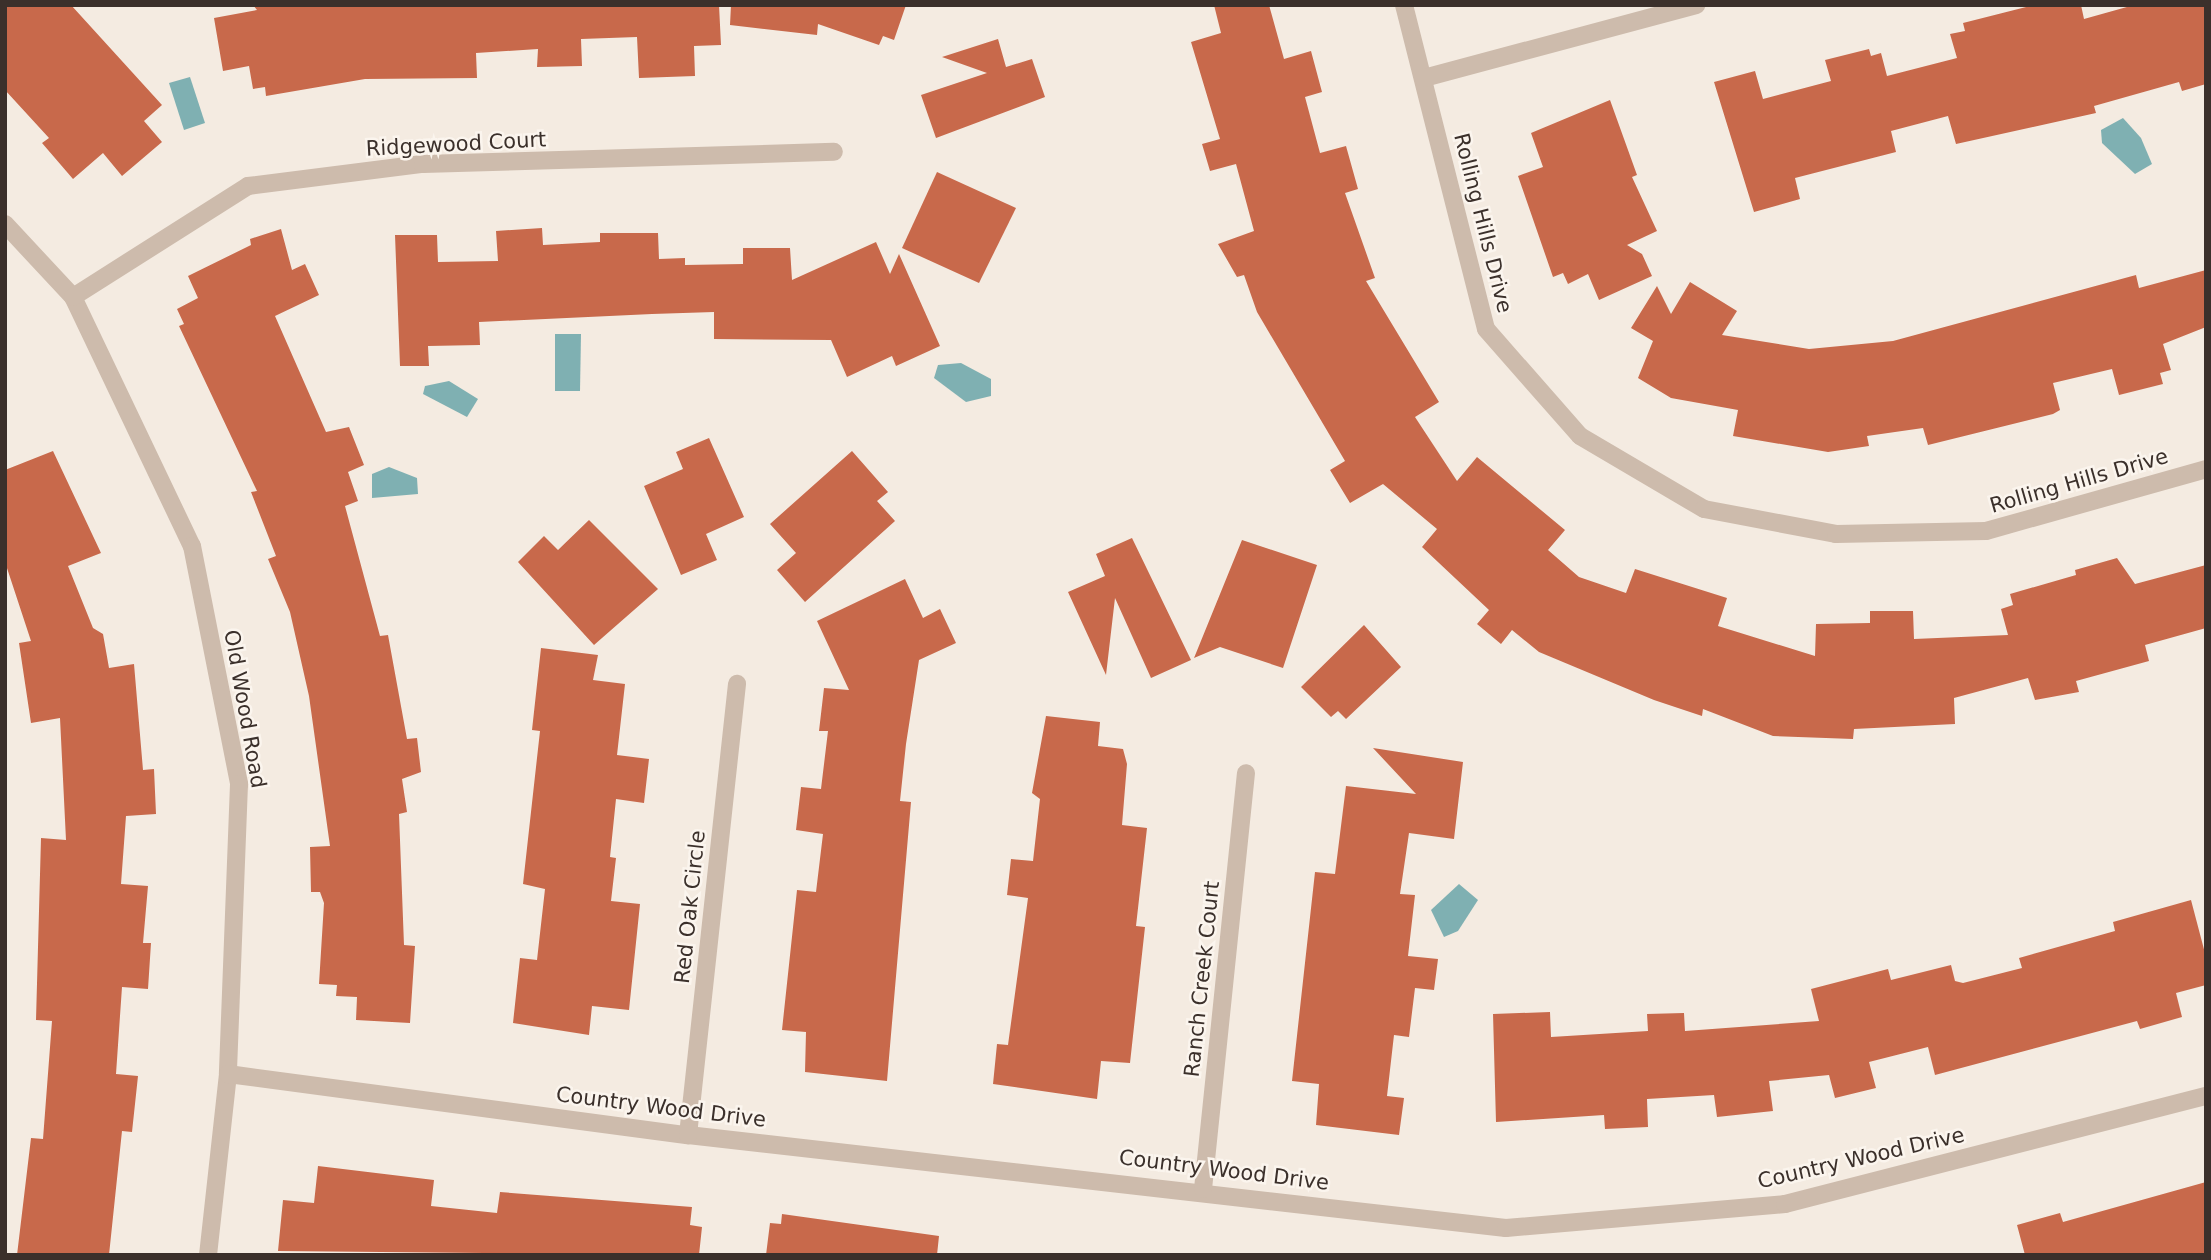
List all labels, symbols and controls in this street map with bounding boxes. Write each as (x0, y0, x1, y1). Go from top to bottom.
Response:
street label: Ridgewood Court (365, 127, 547, 161)
street label: Rolling Hills Drive (1448, 131, 1518, 315)
street label: Rolling Hills Drive (1987, 444, 2171, 518)
street label: Old Wood Road (219, 628, 271, 790)
street label: Red Oak Circle (669, 829, 711, 985)
street label: Ranch Creek Court (1179, 880, 1225, 1078)
street label: Country Wood Drive (555, 1082, 767, 1132)
street label: Country Wood Drive (1755, 1122, 1967, 1194)
street label: Country Wood Drive (1118, 1145, 1330, 1195)

